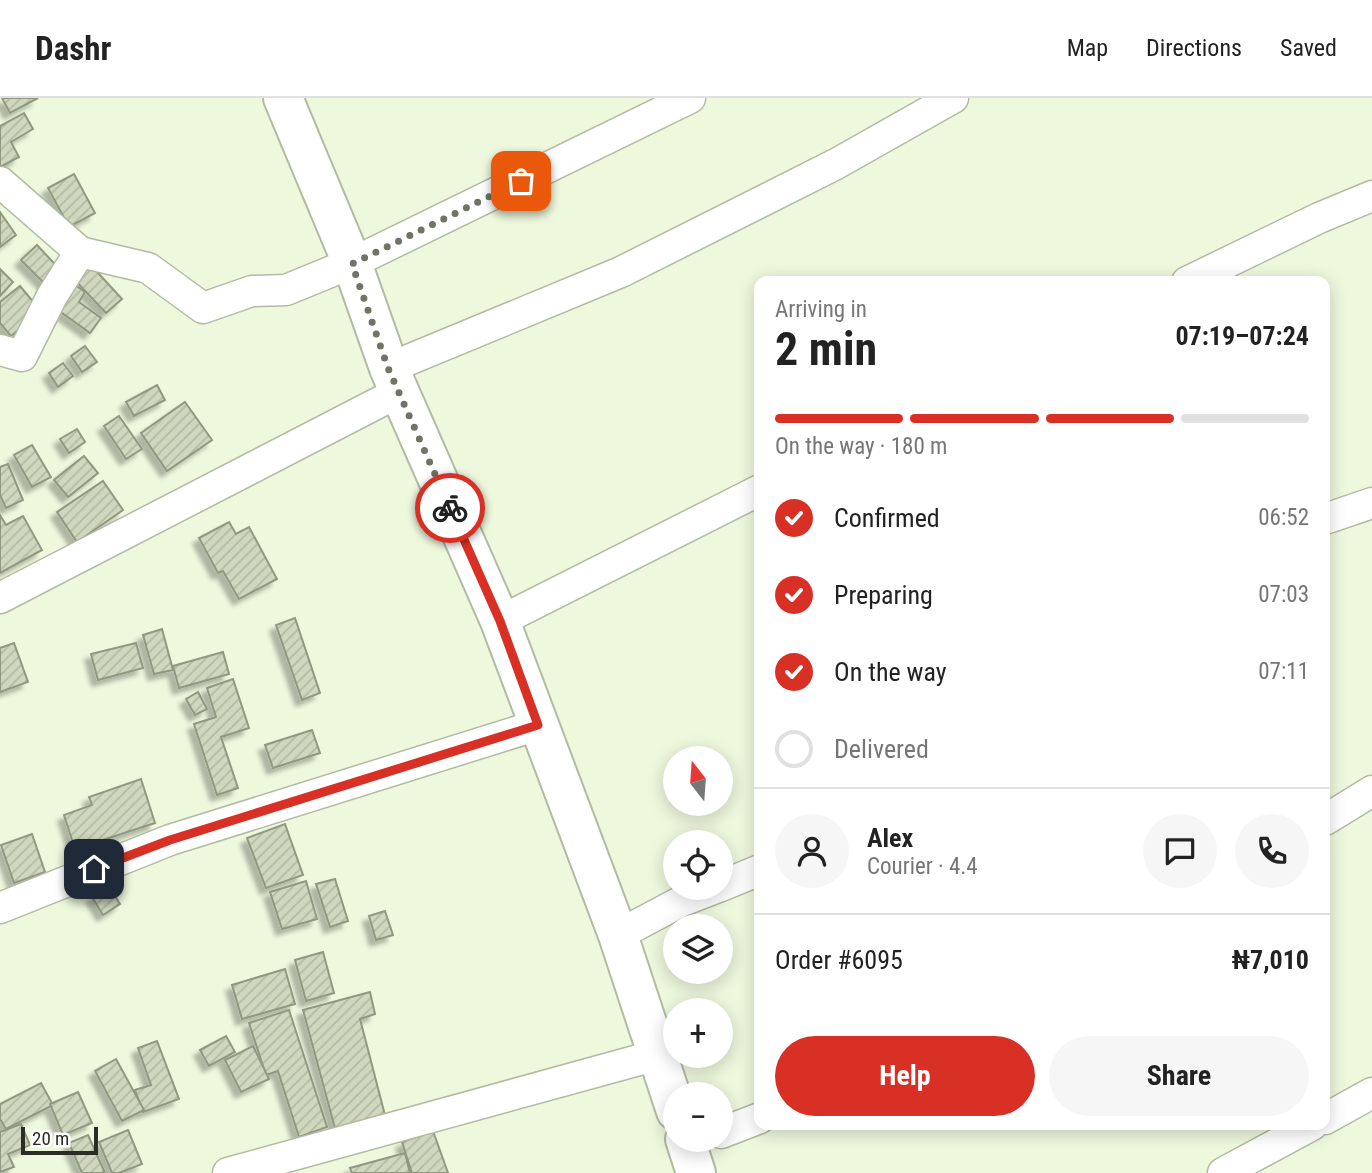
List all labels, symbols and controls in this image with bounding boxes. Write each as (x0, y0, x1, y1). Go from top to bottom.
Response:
text: Dashr (35, 29, 111, 68)
text: Map (1067, 34, 1108, 62)
text: Directions (1146, 34, 1242, 62)
text: Saved (1280, 34, 1337, 62)
pin (491, 151, 551, 211)
icon: bag (502, 162, 540, 200)
text: Arriving in (775, 296, 867, 323)
text: 07:19–07:24 (1175, 321, 1309, 351)
text: 2 min (775, 322, 877, 376)
text: On the way · 180 m (775, 433, 947, 460)
courier (415, 473, 485, 543)
icon: bike (431, 489, 469, 527)
icon: check (775, 499, 813, 537)
text: Confirmed (834, 503, 940, 533)
text: 06:52 (1258, 504, 1309, 531)
icon: check (775, 576, 813, 614)
text: Preparing (834, 580, 933, 610)
text: 07:03 (1258, 581, 1309, 608)
icon: check (775, 653, 813, 691)
text: On the way (834, 657, 947, 687)
text: 07:11 (1258, 658, 1309, 685)
text: Delivered (834, 734, 929, 764)
north arrow (663, 746, 733, 816)
map controls (663, 746, 733, 1152)
button: person (775, 814, 849, 888)
button: chat (1143, 814, 1217, 888)
button: phone (1235, 814, 1309, 888)
text: Alex (867, 823, 913, 853)
button: locate (663, 830, 733, 900)
pin (64, 839, 124, 899)
icon: home (75, 850, 113, 888)
text: Courier · 4.4 (867, 853, 978, 880)
button: layers (663, 914, 733, 984)
text: Order #6095 (775, 945, 903, 975)
text: ₦7,010 (1232, 945, 1309, 975)
button: + (663, 998, 733, 1068)
button: Help (775, 1036, 1035, 1116)
button: Share (1049, 1036, 1309, 1116)
button: − (663, 1082, 733, 1152)
scale bar (21, 1124, 98, 1156)
text: 20 m (32, 1127, 69, 1150)

